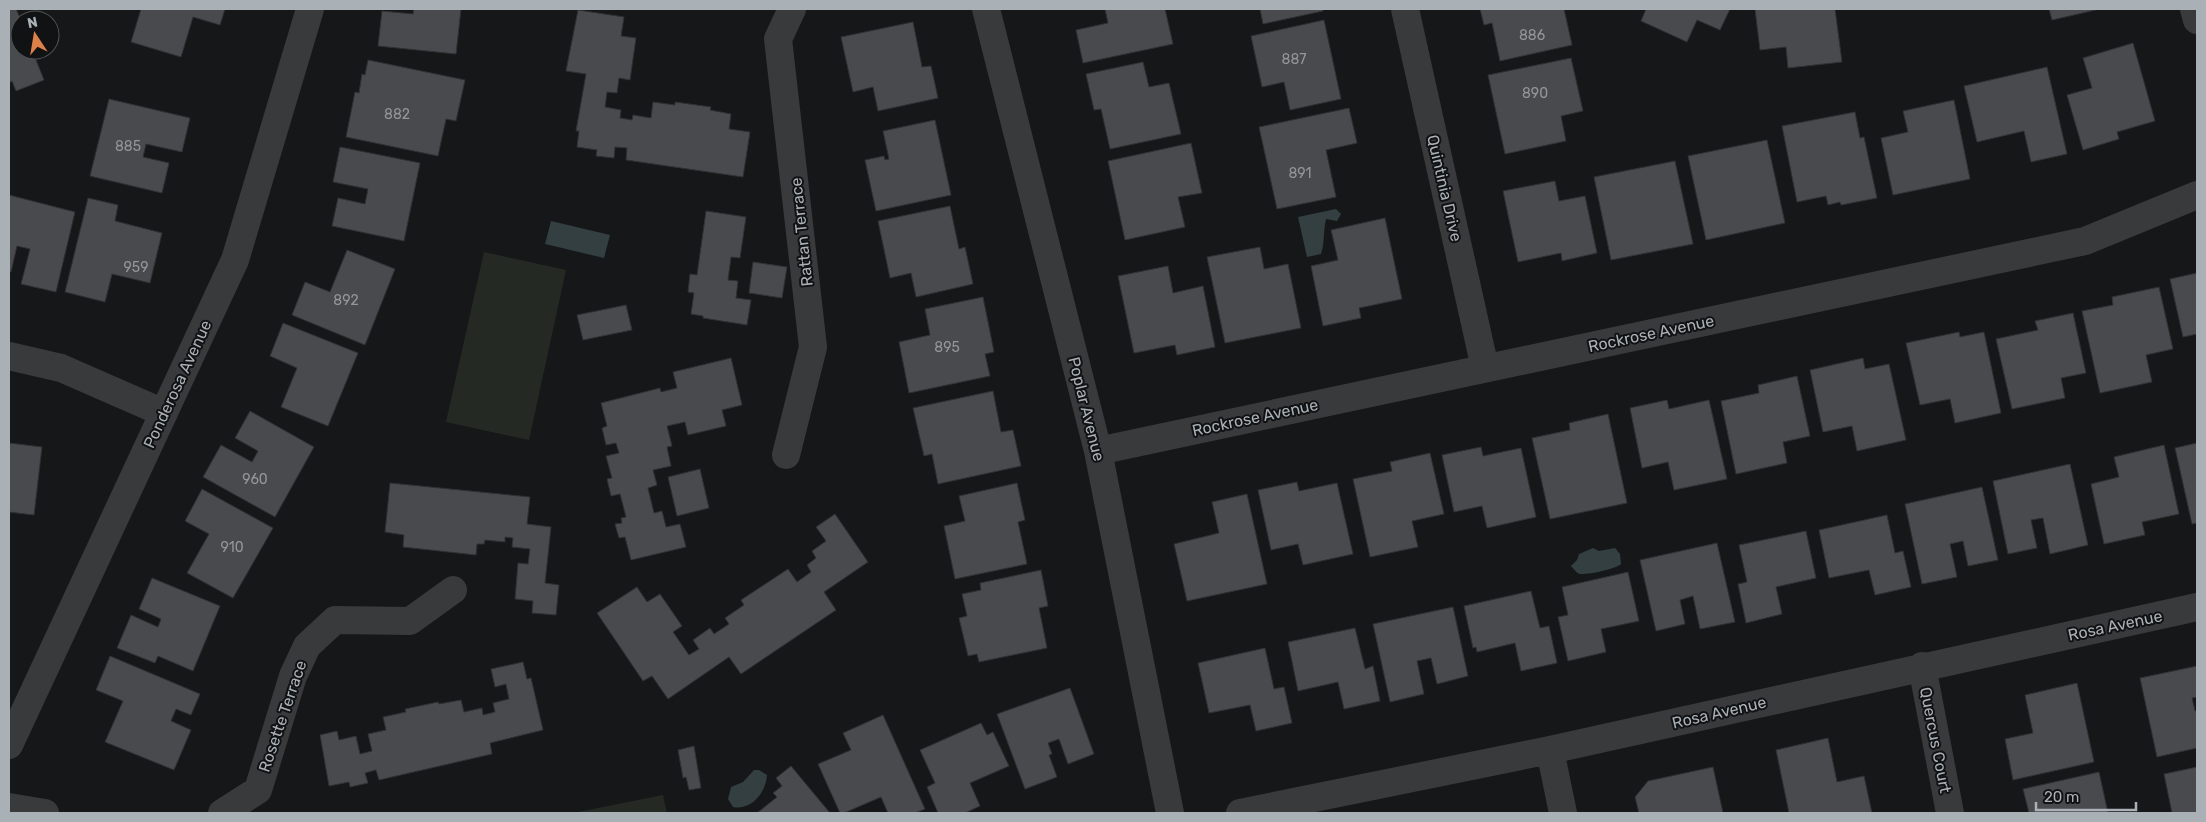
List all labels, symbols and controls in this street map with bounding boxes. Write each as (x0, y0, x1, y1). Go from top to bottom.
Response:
north arrow (10, 10, 60, 60)
text: N (26, 13, 39, 32)
house number: 886 (1519, 27, 1545, 44)
house number: 887 (1282, 51, 1307, 68)
house number: 890 (1522, 85, 1548, 102)
house number: 882 (384, 106, 410, 123)
street label: Quintinia Drive (1423, 133, 1466, 243)
house number: 885 (115, 138, 141, 155)
house number: 891 (1288, 165, 1312, 182)
street label: Rattan Terrace (786, 177, 817, 287)
house number: 959 (124, 259, 148, 276)
house number: 892 (333, 292, 359, 309)
street label: Rockrose Avenue (1586, 311, 1716, 356)
street label: Ponderosa Avenue (139, 317, 215, 451)
house number: 895 (934, 339, 960, 356)
street label: Poplar Avenue (1064, 355, 1109, 463)
street label: Rockrose Avenue (1190, 395, 1320, 440)
house number: 960 (242, 471, 268, 488)
house number: 910 (220, 539, 244, 556)
street label: Rosa Avenue (2066, 606, 2164, 645)
street label: Rosette Terrace (254, 658, 311, 775)
street label: Quercus Court (1916, 685, 1955, 795)
street label: Rosa Avenue (1670, 692, 1768, 733)
scale bar (2036, 780, 2136, 812)
text: 20 m (2044, 788, 2079, 806)

